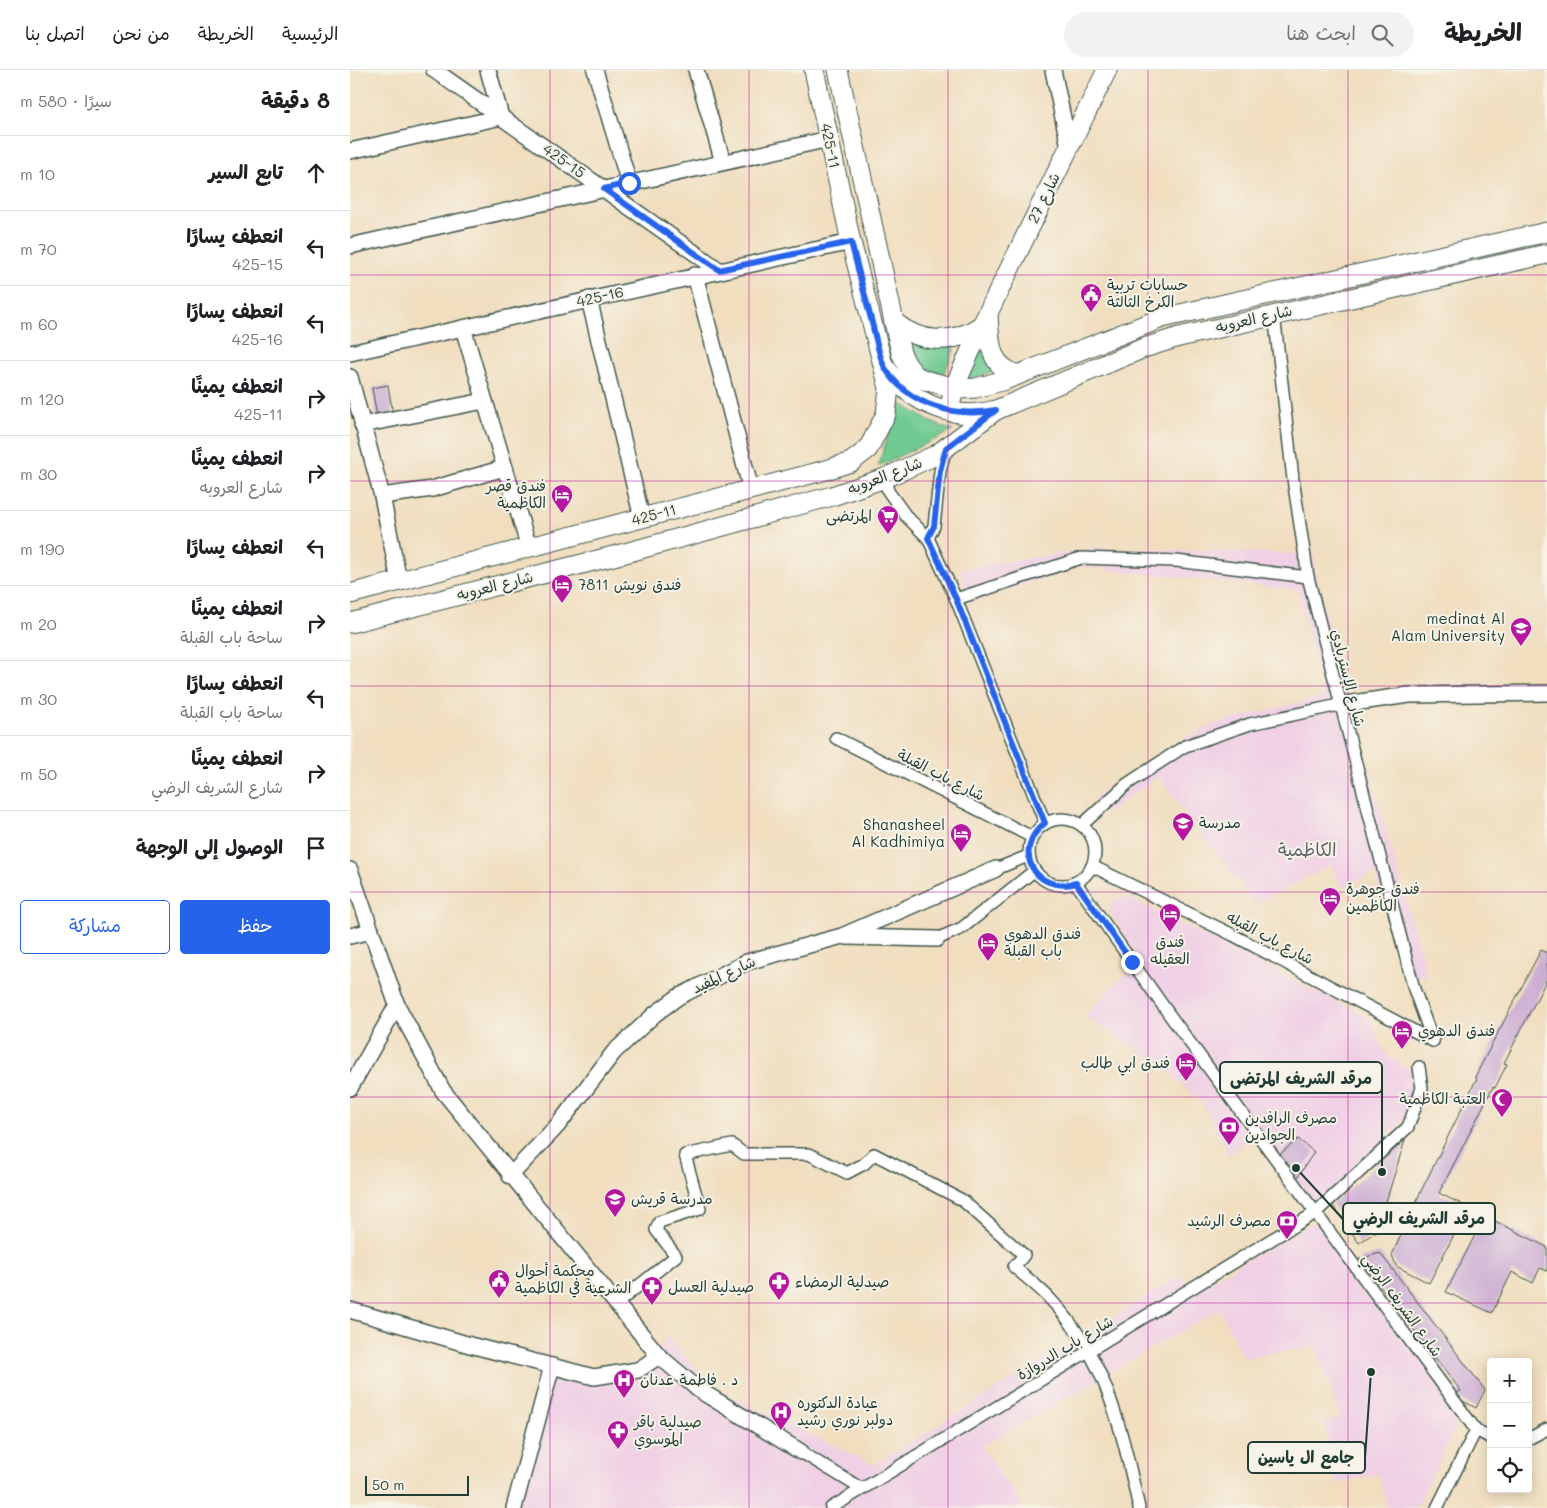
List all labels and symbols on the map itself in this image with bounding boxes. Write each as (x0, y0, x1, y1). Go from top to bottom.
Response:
street label: 425-11 (816, 121, 846, 170)
street label: 425-15 (539, 138, 590, 182)
street label: شارع 27 (1022, 169, 1065, 227)
route start (618, 172, 641, 195)
place label: حسابات تربية الكرخ الثالثة (1107, 274, 1188, 312)
street label: 425-16 (574, 281, 625, 311)
public building icon: حسابات تربية الكرخ الثالثة (1079, 282, 1103, 313)
street label: شارع العروبه (1213, 300, 1294, 338)
street label: شارع العروبه (845, 452, 925, 499)
place label: فندق قصر الكاظمية (484, 475, 546, 512)
hotel icon: فندق قصر الكاظمية (550, 483, 574, 514)
street label: 425-11 (629, 498, 678, 530)
supermarket icon: المرتضى (876, 504, 900, 535)
place label: المرتضى (826, 505, 872, 526)
street label: شارع العروبه (454, 566, 535, 605)
hotel icon: فندق نويش 7811 (550, 573, 574, 604)
place label: فندق نويش 7811 (578, 574, 681, 594)
place label: medinat Al Alam University (1391, 608, 1505, 645)
school or university icon: medinat Al Alam University (1509, 616, 1533, 647)
street label: شارع الإستربادي (1325, 627, 1371, 729)
street label: شارع باب القبلة (894, 744, 988, 806)
school or university icon: مدرسة (1171, 811, 1195, 842)
place label: مدرسة (1199, 812, 1241, 832)
place label: Shanasheel Al Kadhimiya (851, 814, 945, 851)
hotel icon: Shanasheel Al Kadhimiya (949, 822, 973, 853)
district label: الكاظمية (1278, 837, 1336, 861)
place label: فندق جوهرة الكاظمين (1346, 878, 1420, 915)
hotel icon: فندق جوهرة الكاظمين (1318, 886, 1342, 917)
hotel icon: فندق العقيله (1158, 902, 1182, 933)
street label: شارع باب القبله (1223, 906, 1317, 969)
place label: فندق الدهوي باب القبلة (1004, 923, 1081, 960)
hotel icon: فندق الدهوي باب القبلة (976, 931, 1000, 962)
place label: فندق العقيله (1150, 931, 1190, 968)
street label: شارع المفيد (689, 951, 759, 998)
route end (1121, 951, 1144, 974)
hotel icon: فندق الدهوي (1390, 1019, 1414, 1050)
place label: فندق الدهوي (1418, 1020, 1495, 1042)
hotel icon: فندق ابي طالب (1174, 1051, 1198, 1082)
place label: فندق ابي طالب (1081, 1052, 1170, 1076)
callout: مرقد الشريف المرتضى (1220, 1062, 1382, 1093)
text: مرقد الشريف المرتضى (1230, 1067, 1372, 1089)
mosque icon: العتبة الكاظمية (1490, 1087, 1514, 1118)
place label: العتبة الكاظمية (1400, 1088, 1486, 1108)
place label: مصرف الرافدين الجوادين (1245, 1107, 1337, 1144)
bank icon: مصرف الرافدين الجوادين (1217, 1115, 1241, 1146)
school or university icon: مدرسة قريش (603, 1187, 627, 1218)
place label: مدرسة قريش (631, 1188, 713, 1208)
callout: مرقد الشريف الرضي (1343, 1203, 1495, 1234)
text: مرقد الشريف الرضي (1353, 1207, 1485, 1233)
bank icon: مصرف الرشيد (1275, 1209, 1299, 1240)
place label: مصرف الرشيد (1187, 1210, 1271, 1230)
street label: شارع الشريف الرضي (1355, 1249, 1447, 1363)
place label: محكمة أحوال الشرعية في الكاظمية (515, 1260, 631, 1298)
public building icon: محكمة أحوال الشرعية في الكاظمية (487, 1268, 511, 1299)
pharmacy icon: صيدلية الرمضاء (767, 1270, 791, 1301)
place label: صيدلية الرمضاء (795, 1271, 889, 1291)
pharmacy icon: صيدلية العسل (640, 1275, 664, 1306)
place label: صيدلية العسل (668, 1276, 754, 1296)
street label: شارع باب الدروازة (1012, 1310, 1117, 1385)
hospital icon: د . فاطمة عدنان (612, 1368, 636, 1399)
place label: د . فاطمة عدنان (640, 1369, 738, 1389)
place label: عيادة الدكتوره دولبر نوري رشيد (797, 1392, 893, 1431)
hospital icon: عيادة الدكتوره دولبر نوري رشيد (769, 1400, 793, 1431)
place label: صيدلية باقر الموسوي (632, 1411, 702, 1450)
pharmacy icon: صيدلية باقر الموسوي (606, 1419, 630, 1450)
callout: جامع ال ياسين (1248, 1442, 1365, 1473)
text: جامع ال ياسين (1258, 1446, 1354, 1469)
scale bar (365, 1473, 469, 1496)

